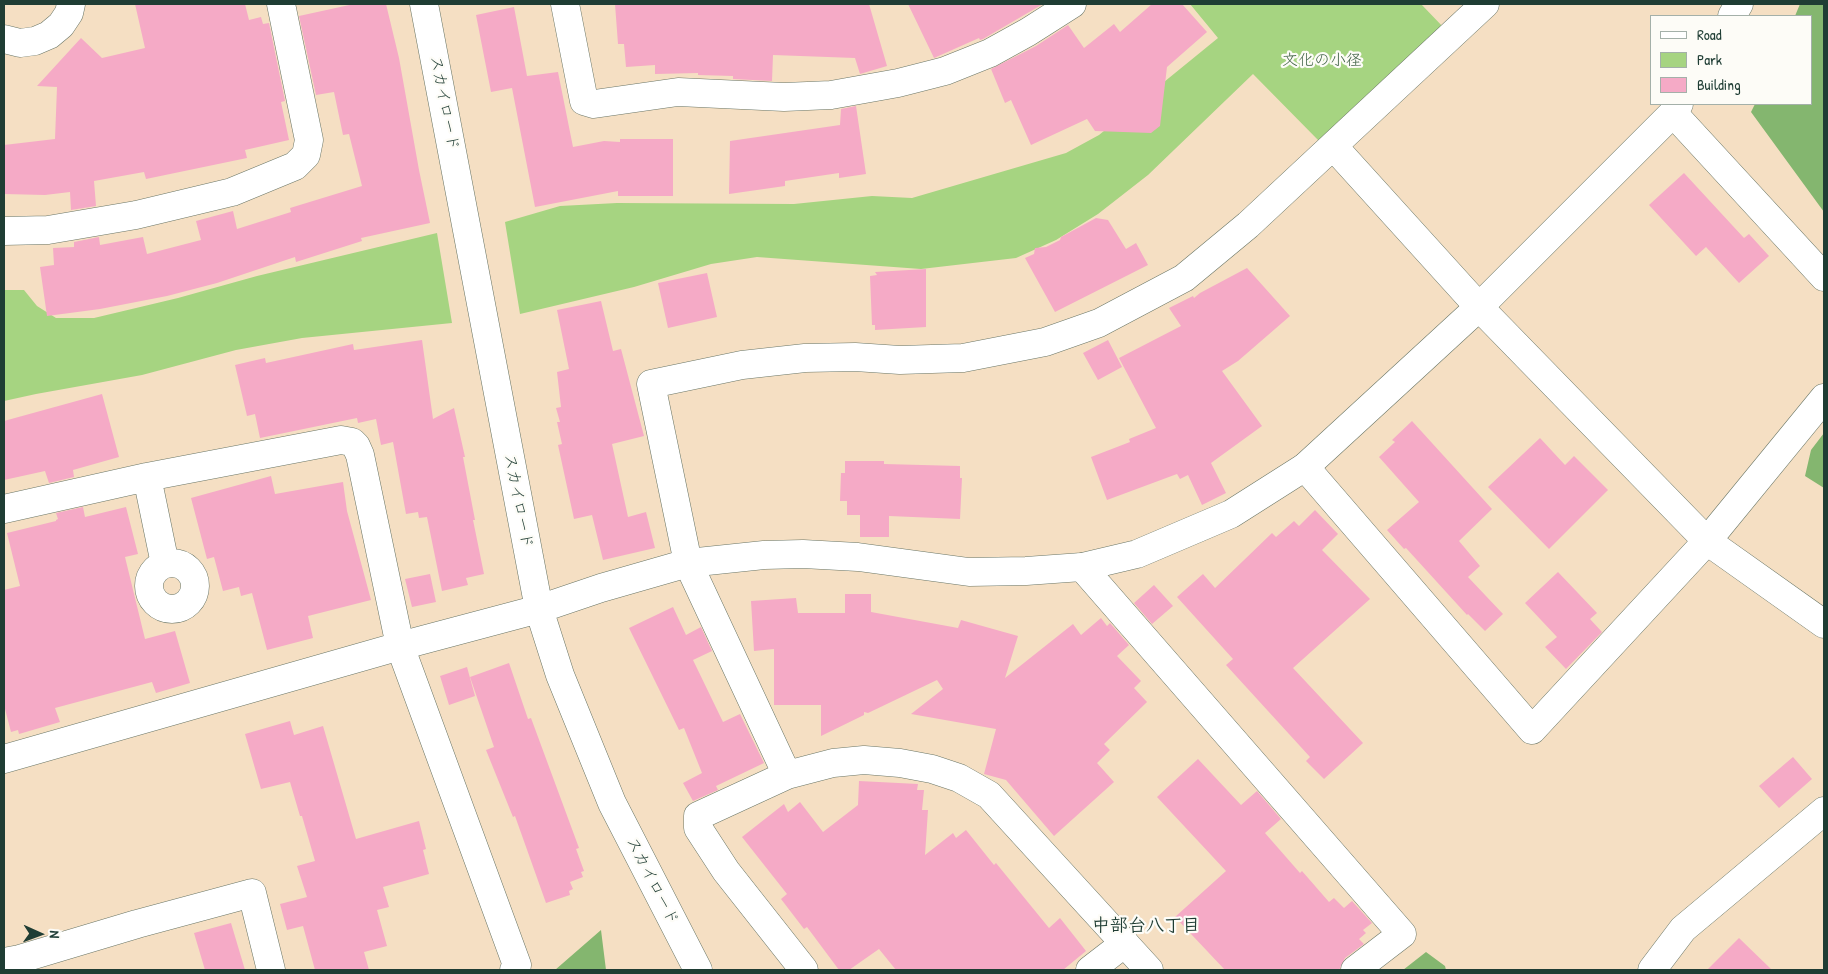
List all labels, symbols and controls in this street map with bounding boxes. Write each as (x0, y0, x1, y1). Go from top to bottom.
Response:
legend (1650, 15, 1813, 105)
text: Road (1697, 24, 1722, 45)
text: Park (1697, 49, 1722, 70)
park label: 文化の小径 (1282, 51, 1362, 71)
street label: スカイロード (425, 54, 463, 152)
text: Building (1697, 74, 1741, 95)
street label: スカイロード (499, 452, 537, 550)
street label: スカイロード (622, 834, 682, 928)
north arrow (15, 909, 65, 959)
district label: 中部台八丁目 (1092, 915, 1200, 937)
text: N (46, 930, 65, 939)

